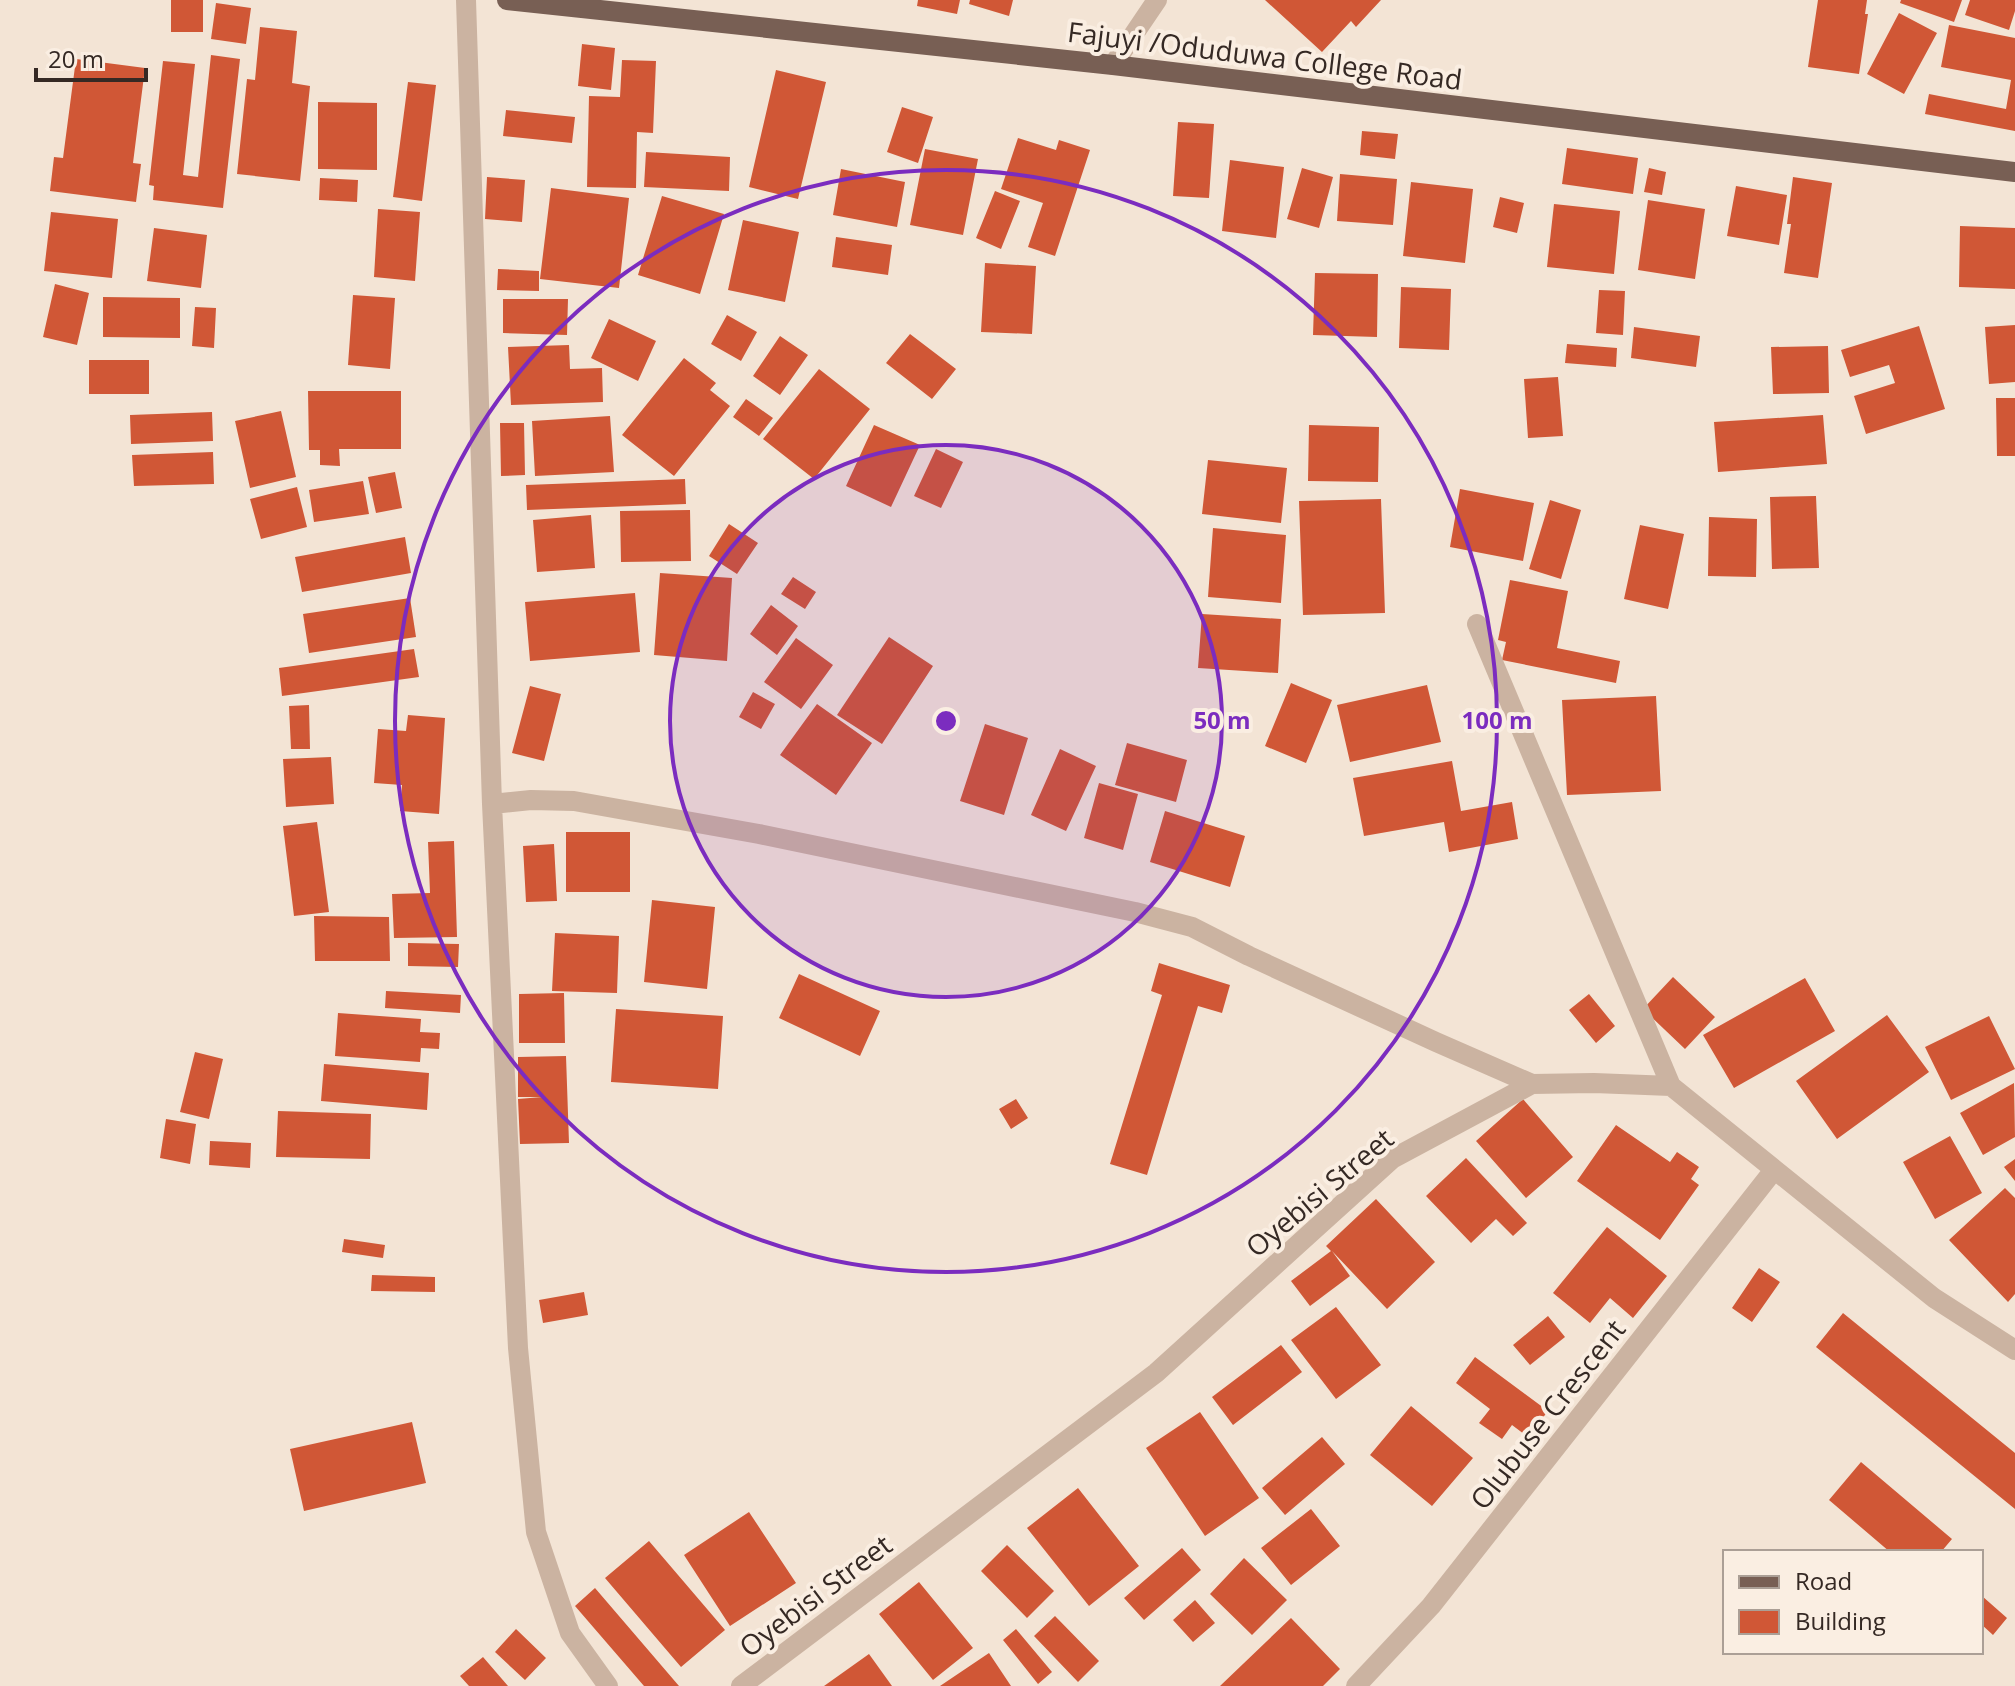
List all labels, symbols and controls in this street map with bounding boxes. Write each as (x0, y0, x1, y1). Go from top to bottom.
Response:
street label: Fajuyi /Oduduwa College Road (1066, 12, 1464, 98)
scale bar (36, 32, 146, 82)
text: 20 m (48, 42, 104, 75)
text: 50 m (1193, 703, 1251, 736)
text: 100 m (1462, 703, 1532, 736)
centre of rings (932, 707, 960, 735)
street label: Oyebisi Street (1237, 1119, 1401, 1265)
street label: Olubuse Crescent (1461, 1311, 1633, 1517)
street label: Oyebisi Street (731, 1525, 899, 1665)
legend (1723, 1550, 1983, 1654)
text: Road (1795, 1564, 1852, 1597)
text: Building (1795, 1604, 1886, 1637)

